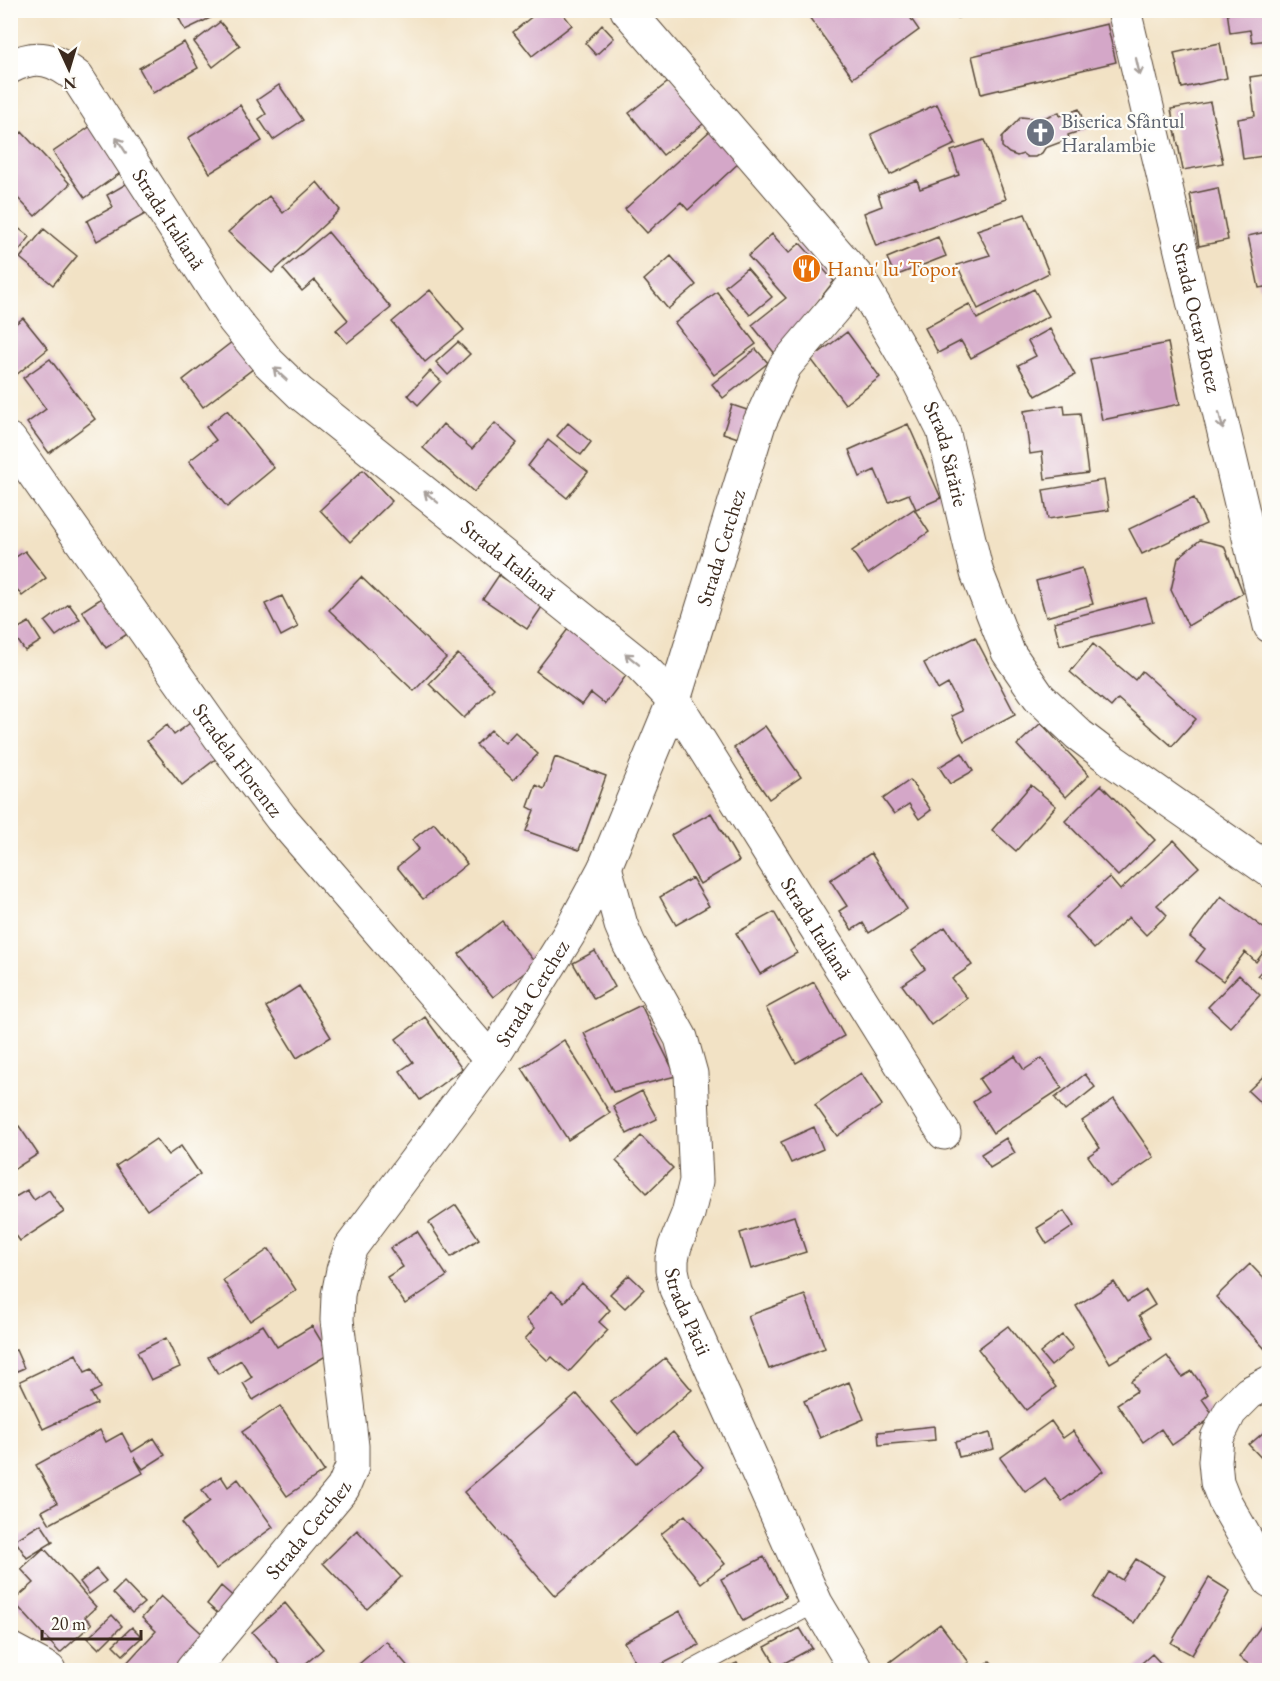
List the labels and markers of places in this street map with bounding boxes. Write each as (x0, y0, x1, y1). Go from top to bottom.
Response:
place label: Biserica Sfântul Haralambie (1061, 107, 1185, 158)
church icon: Biserica Sfântul Haralambie (1024, 117, 1056, 149)
restaurant icon: Hanu' lu' Topor (790, 253, 822, 285)
place label: Hanu' lu' Topor (827, 255, 958, 282)

